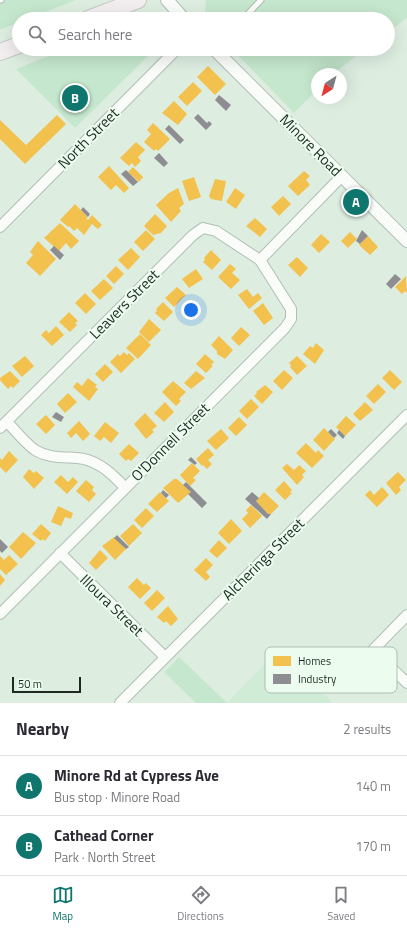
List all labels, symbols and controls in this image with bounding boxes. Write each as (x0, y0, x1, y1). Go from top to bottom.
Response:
search box (12, 12, 395, 56)
icon: search (26, 23, 48, 45)
text: Search here (58, 23, 132, 46)
north arrow (311, 68, 347, 104)
pin: B (62, 83, 88, 113)
street label: North Street (52, 102, 124, 174)
street label: Minore Road (274, 108, 348, 182)
pin: A (343, 187, 369, 217)
street label: Leavers Street (84, 263, 165, 344)
your location (181, 300, 201, 320)
street label: O'Donnell Street (125, 397, 215, 487)
street label: Alcheringa Street (217, 512, 310, 605)
street label: Illoura Street (75, 569, 150, 642)
legend (265, 647, 397, 693)
text: Homes (298, 653, 331, 669)
text: Industry (298, 671, 337, 687)
scale bar (12, 675, 81, 694)
text: 50 m (18, 676, 42, 692)
text: Nearby (16, 716, 69, 742)
text: 2 results (343, 719, 391, 739)
text: Minore Rd at Cypress Ave (54, 764, 219, 787)
text: A (25, 776, 33, 796)
text: 140 m (355, 776, 391, 796)
text: Bus stop · Minore Road (54, 787, 180, 807)
text: Cathead Corner (54, 824, 154, 847)
text: B (25, 836, 33, 856)
text: 170 m (355, 836, 391, 856)
text: Park · North Street (54, 847, 155, 867)
tab: Map (52, 884, 74, 924)
tab: Directions (177, 884, 224, 924)
tab: Saved (327, 884, 355, 924)

